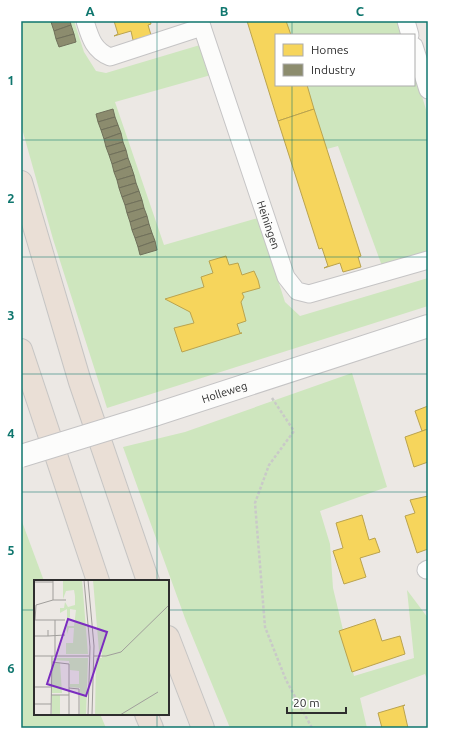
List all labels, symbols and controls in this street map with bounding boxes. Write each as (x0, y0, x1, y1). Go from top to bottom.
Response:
text: A (85, 4, 95, 18)
text: B (220, 4, 229, 18)
text: C (356, 4, 365, 18)
legend (275, 34, 415, 86)
text: Homes (311, 43, 349, 56)
text: Industry (311, 63, 356, 76)
text: 1 (7, 73, 15, 87)
text: 2 (7, 191, 15, 205)
street label: Heiningen (255, 199, 282, 251)
text: 3 (7, 308, 15, 322)
street label: Holleweg (200, 379, 249, 405)
text: 4 (7, 426, 15, 440)
text: 5 (7, 543, 15, 557)
inset map (34, 580, 169, 715)
text: 6 (7, 661, 15, 675)
scale bar (287, 689, 346, 715)
text: 20 m (293, 696, 320, 709)

